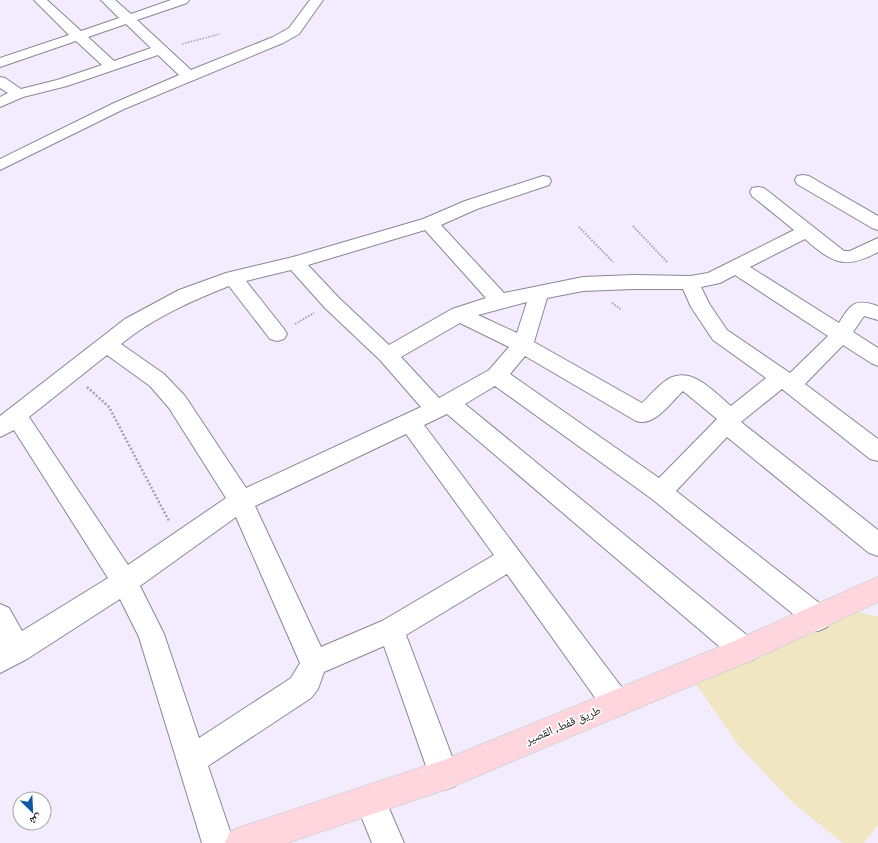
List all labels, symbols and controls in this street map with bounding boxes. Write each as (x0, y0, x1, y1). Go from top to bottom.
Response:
street label: طريق قفط, القصير (522, 703, 603, 748)
north arrow (12, 791, 52, 831)
text: ش (27, 810, 44, 828)

